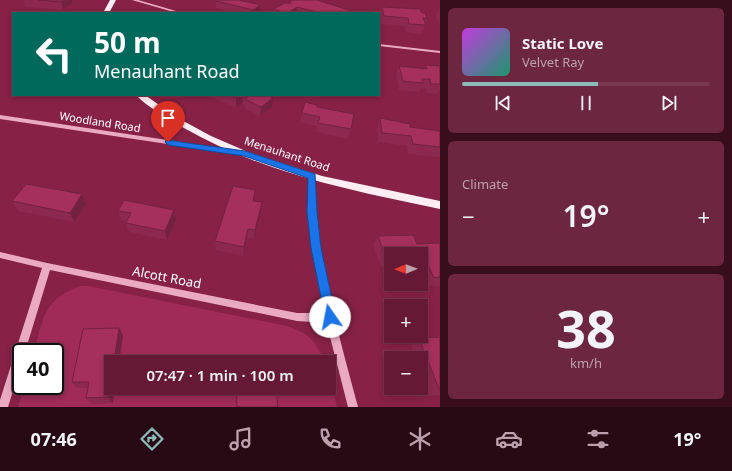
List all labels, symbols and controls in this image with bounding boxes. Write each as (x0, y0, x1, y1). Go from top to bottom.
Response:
text: 50 m (94, 23, 161, 61)
icon: left (28, 28, 80, 80)
text: Static Love (522, 33, 603, 53)
text: Velvet Ray (522, 53, 584, 71)
text: Menauhant Road (94, 59, 240, 83)
icon: previous (492, 92, 514, 114)
icon: pause (575, 92, 597, 114)
icon: next (658, 92, 680, 114)
pin (151, 101, 185, 142)
icon: arrive (157, 107, 179, 129)
street label: Woodland Road (58, 108, 142, 135)
street label: Menauhant Road (243, 133, 332, 174)
text: Climate (462, 175, 508, 193)
text: 19° (562, 195, 610, 236)
text: − (462, 201, 475, 231)
text: + (697, 201, 710, 231)
north arrow (384, 247, 428, 291)
map controls (384, 247, 428, 395)
street label: Alcott Road (131, 262, 203, 292)
text: 38 (556, 292, 616, 363)
position arrow (309, 296, 351, 338)
button: + (384, 299, 428, 343)
speed limit sign: 40 (12, 343, 64, 395)
button: − (384, 351, 428, 395)
text: km/h (570, 354, 602, 372)
text: 07:47 · 1 min · 100 m (146, 365, 294, 385)
icon: directions (138, 425, 166, 453)
icon: music (227, 425, 255, 453)
icon: phone (316, 425, 344, 453)
icon: climate (406, 425, 434, 453)
icon: car (495, 425, 523, 453)
icon: filters (584, 425, 612, 453)
text: 07:46 (31, 427, 77, 451)
text: 19° (673, 427, 701, 451)

